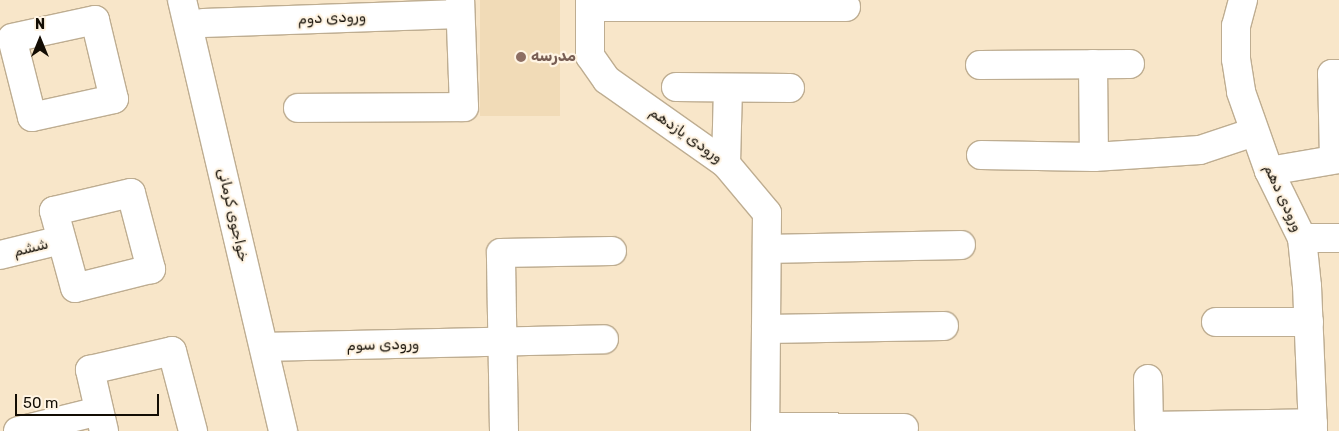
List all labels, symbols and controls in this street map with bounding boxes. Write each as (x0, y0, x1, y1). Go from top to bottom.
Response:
street label: ورودی دوم (298, 8, 366, 28)
north arrow (15, 15, 65, 65)
text: N (35, 16, 45, 33)
place label: مدرسه (531, 48, 576, 66)
marker: مدرسه (515, 51, 527, 63)
street label: ورودی یازدهم (646, 103, 726, 167)
street label: ورودی دهم (1260, 162, 1306, 234)
street label: خواجوی کرمانی (213, 166, 253, 264)
street label: ششم (12, 235, 50, 261)
street label: ورودی سوم (347, 335, 419, 355)
scale bar (18, 384, 161, 416)
text: 50 m (23, 394, 58, 412)

